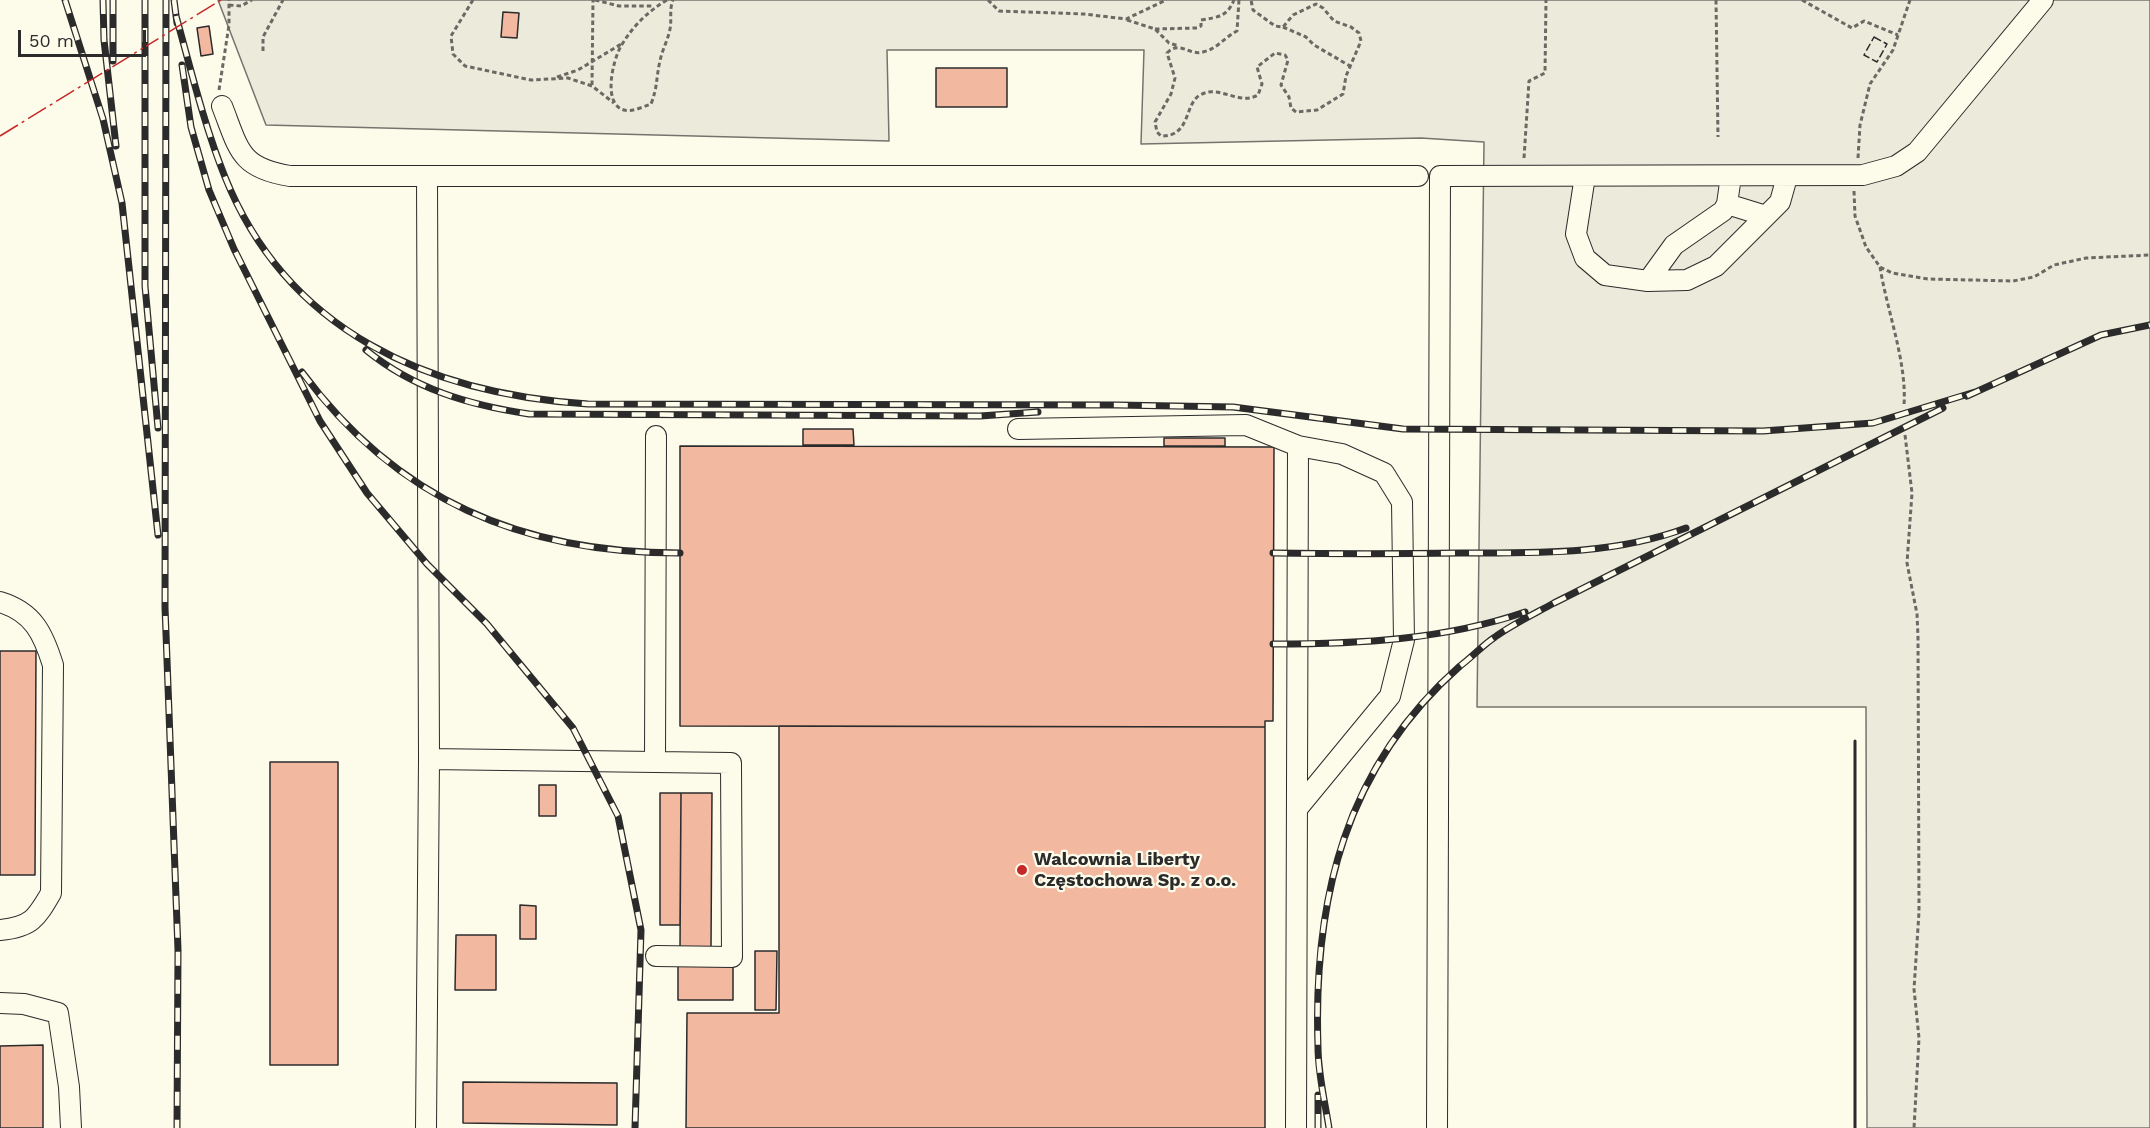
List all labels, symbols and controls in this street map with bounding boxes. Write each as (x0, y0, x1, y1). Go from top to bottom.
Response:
scale bar (21, 18, 148, 56)
text: 50 m (29, 30, 74, 51)
place label: Walcownia Liberty Częstochowa Sp. z o.o. (1034, 849, 1236, 892)
marker: Walcownia Liberty Częstochowa Sp. z o.o. (1015, 863, 1029, 877)

